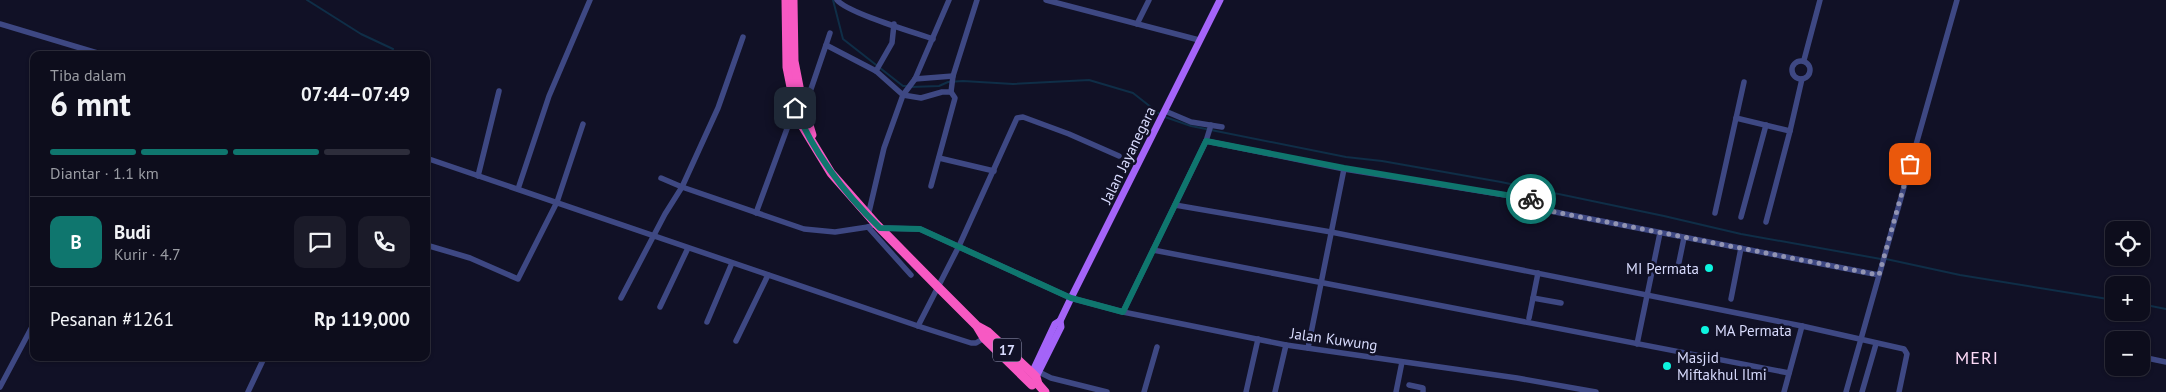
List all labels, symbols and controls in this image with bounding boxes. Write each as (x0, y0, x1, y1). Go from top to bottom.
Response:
text: Tiba dalam (50, 65, 126, 85)
text: 07:44–07:49 (301, 82, 410, 106)
text: 6 mnt (50, 83, 131, 125)
pin (774, 87, 816, 129)
icon: home (781, 94, 809, 122)
street label: Jalan Jayanegara (1096, 103, 1160, 208)
pin (1889, 143, 1931, 185)
icon: bag (1896, 150, 1924, 178)
text: Diantar · 1.1 km (50, 163, 159, 183)
courier (1506, 174, 1556, 224)
icon: bike (1517, 185, 1545, 213)
button: chat (294, 216, 346, 268)
button: phone (358, 216, 410, 268)
text: Budi (114, 220, 151, 244)
map controls (2105, 221, 2150, 376)
button: locate (2105, 221, 2150, 266)
text: B (70, 230, 82, 254)
text: Kurir · 4.7 (114, 244, 181, 264)
place label: MI Permata (1626, 259, 1699, 278)
marker: MI Permata (1703, 262, 1715, 274)
button: + (2105, 276, 2150, 321)
text: Pesanan #1261 (50, 307, 174, 331)
text: Rp 119,000 (314, 307, 410, 331)
place label: MA Permata (1715, 321, 1792, 340)
street label: Jalan Kuwung (1288, 323, 1379, 355)
marker: MA Permata (1699, 324, 1711, 336)
button: − (2105, 331, 2150, 376)
road number: 17 (993, 338, 1021, 362)
district label: MERI (1955, 346, 1999, 369)
place label: Masjid Miftakhul Ilmi (1677, 348, 1767, 384)
marker: Masjid Miftakhul Ilmi (1661, 360, 1673, 372)

